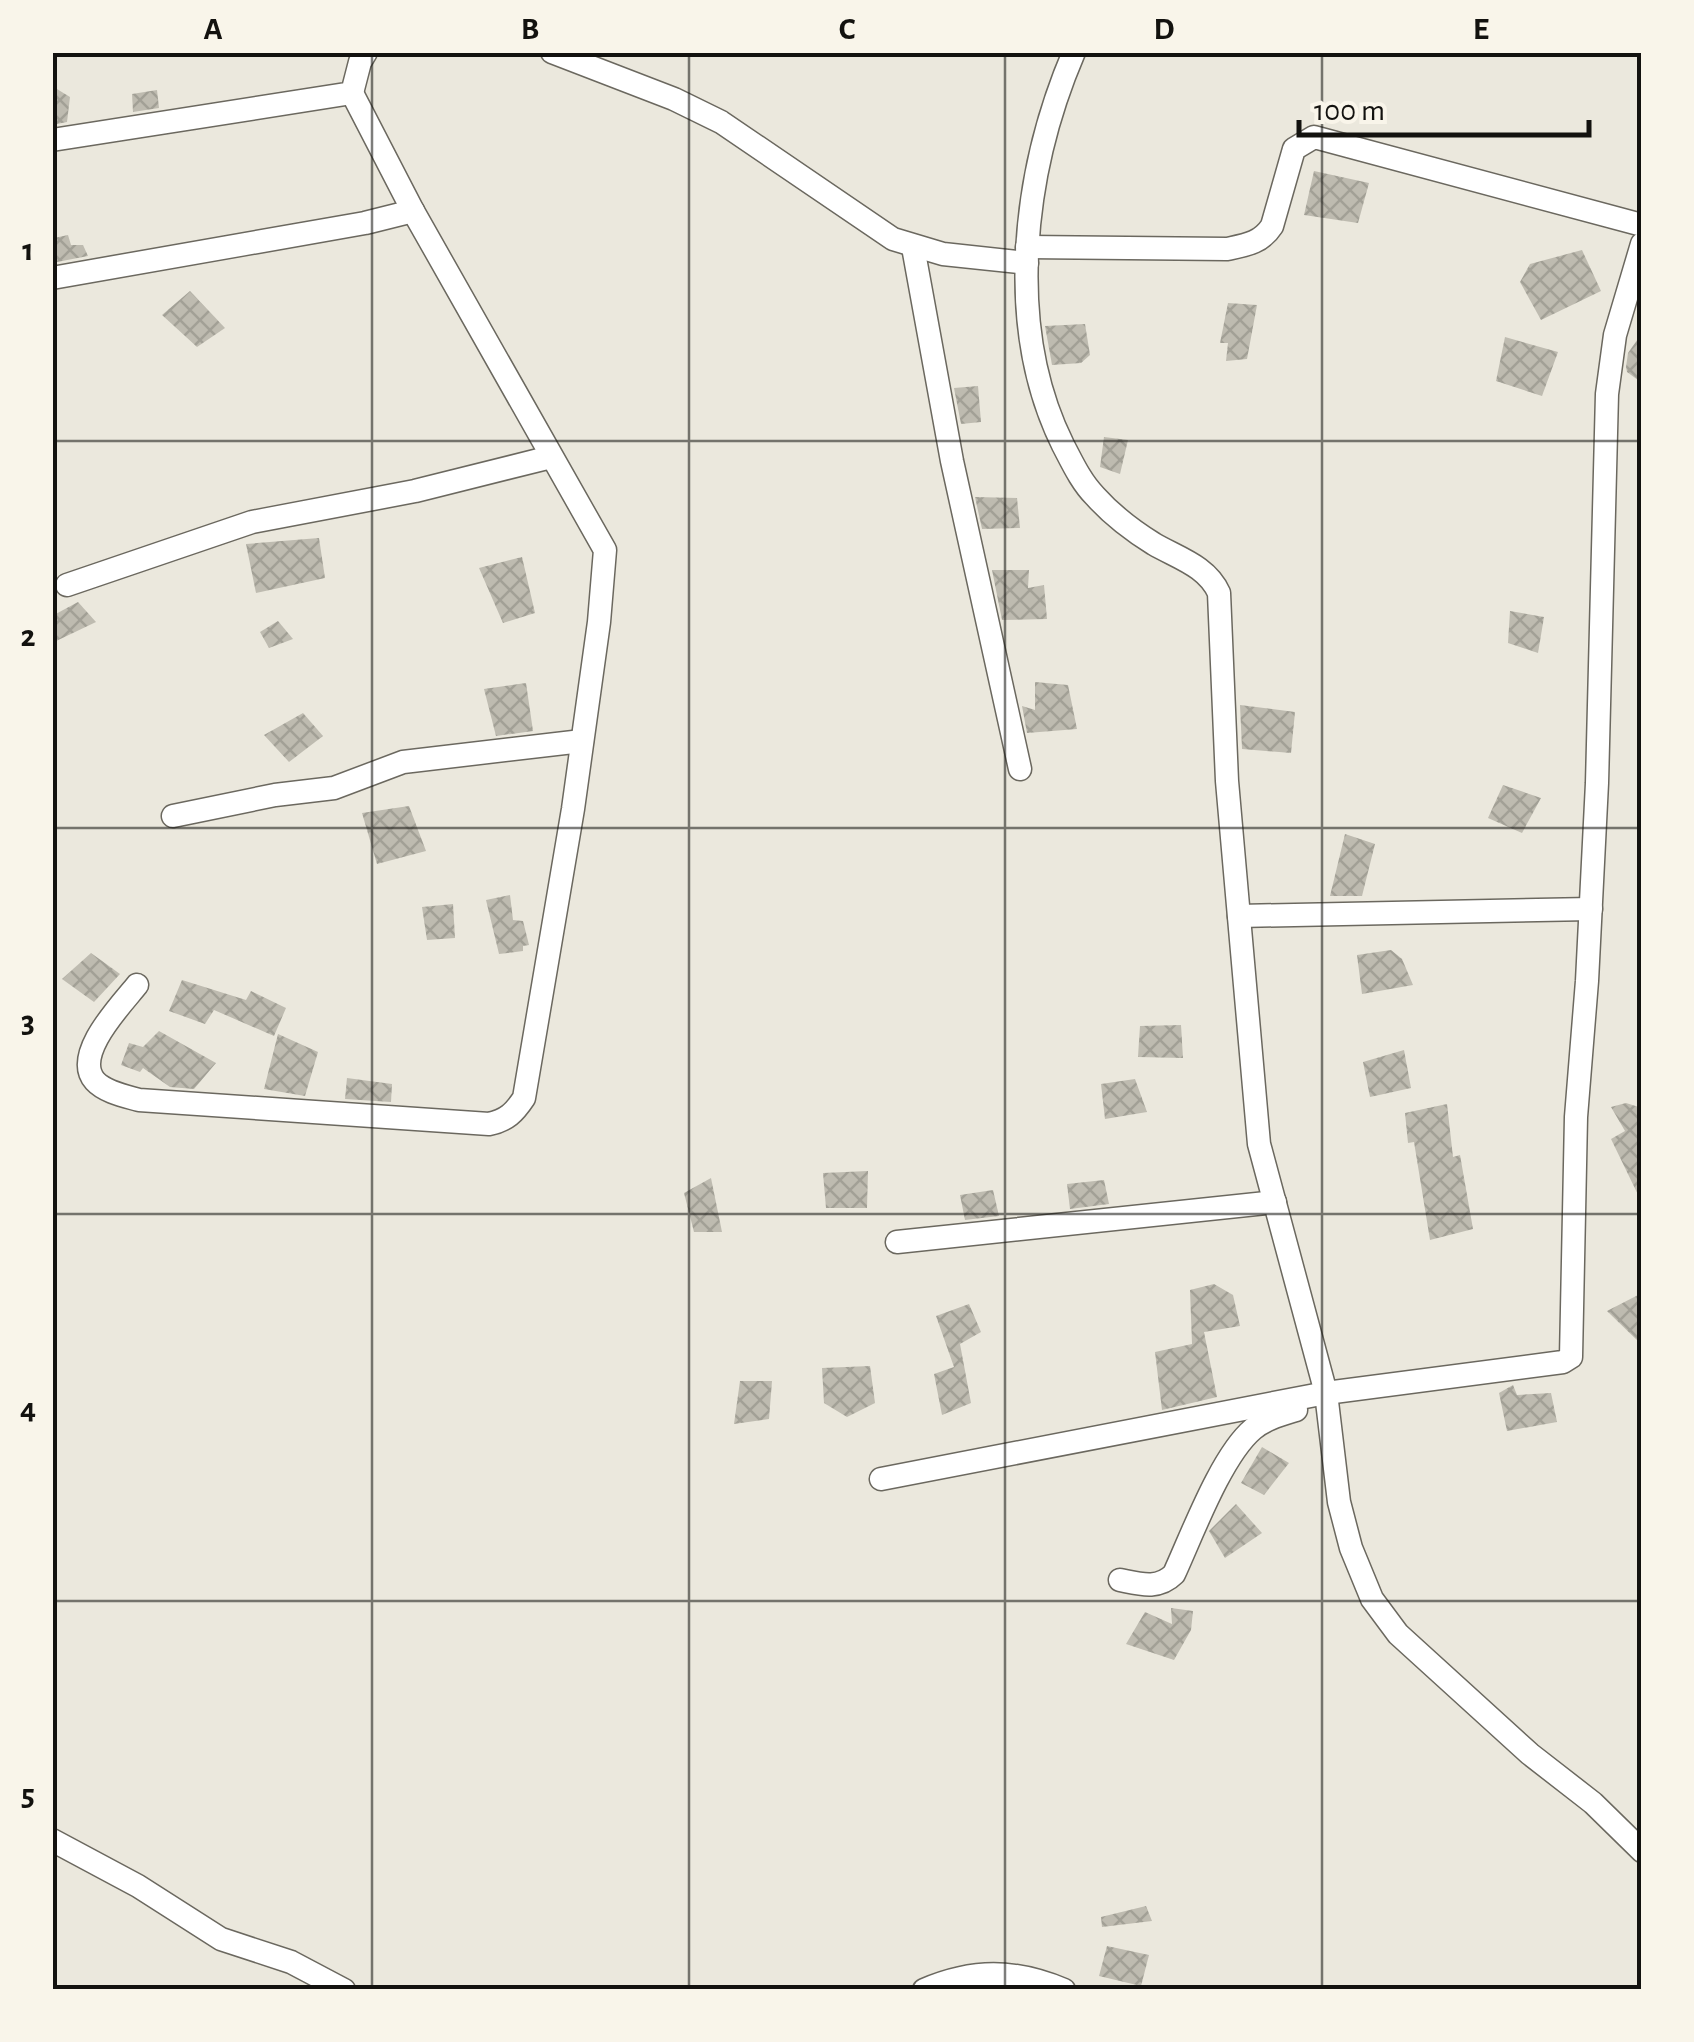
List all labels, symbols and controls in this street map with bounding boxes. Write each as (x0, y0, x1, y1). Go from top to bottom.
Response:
text: A (203, 13, 223, 45)
text: B (521, 13, 539, 45)
text: C (839, 13, 856, 45)
text: D (1154, 13, 1175, 45)
text: E (1473, 13, 1489, 45)
scale bar (1299, 75, 1589, 137)
text: 100 m (1314, 96, 1385, 126)
text: 1 (22, 234, 34, 266)
text: 2 (20, 620, 36, 652)
text: 3 (21, 1006, 35, 1038)
text: 4 (20, 1393, 36, 1425)
text: 5 (21, 1779, 35, 1811)

